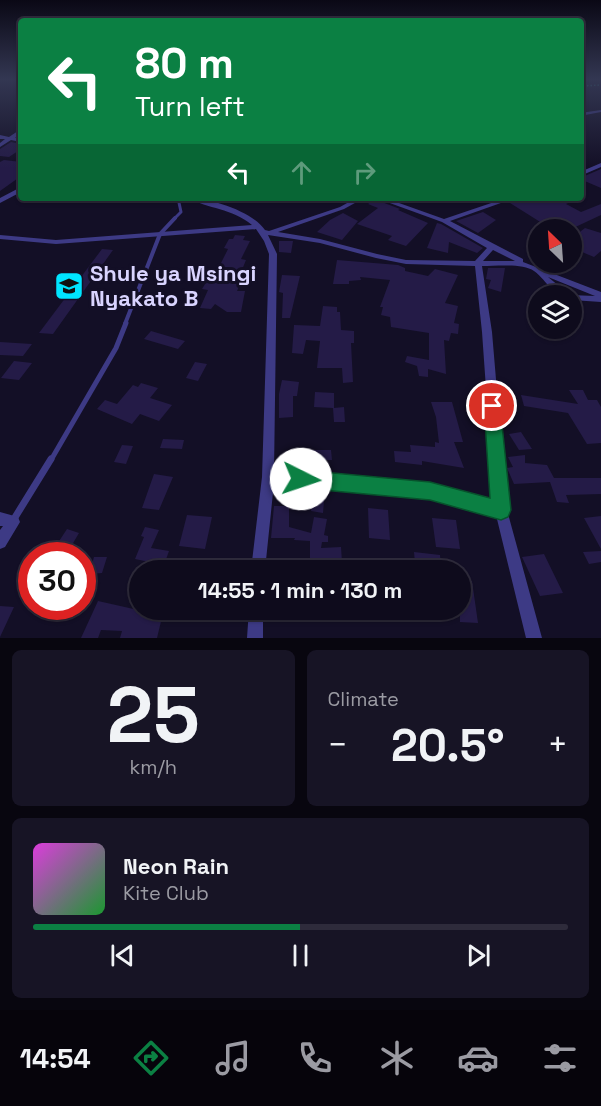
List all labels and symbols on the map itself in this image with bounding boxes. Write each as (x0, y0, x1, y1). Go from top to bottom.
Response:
north arrow (528, 219, 582, 273)
place label: Shule ya Msingi Nyakato B (90, 259, 256, 312)
school or university icon: Shule ya Msingi Nyakato B (53, 270, 85, 302)
pin (466, 380, 517, 431)
position arrow (269, 447, 333, 511)
speed limit sign: 30 (18, 542, 96, 620)

